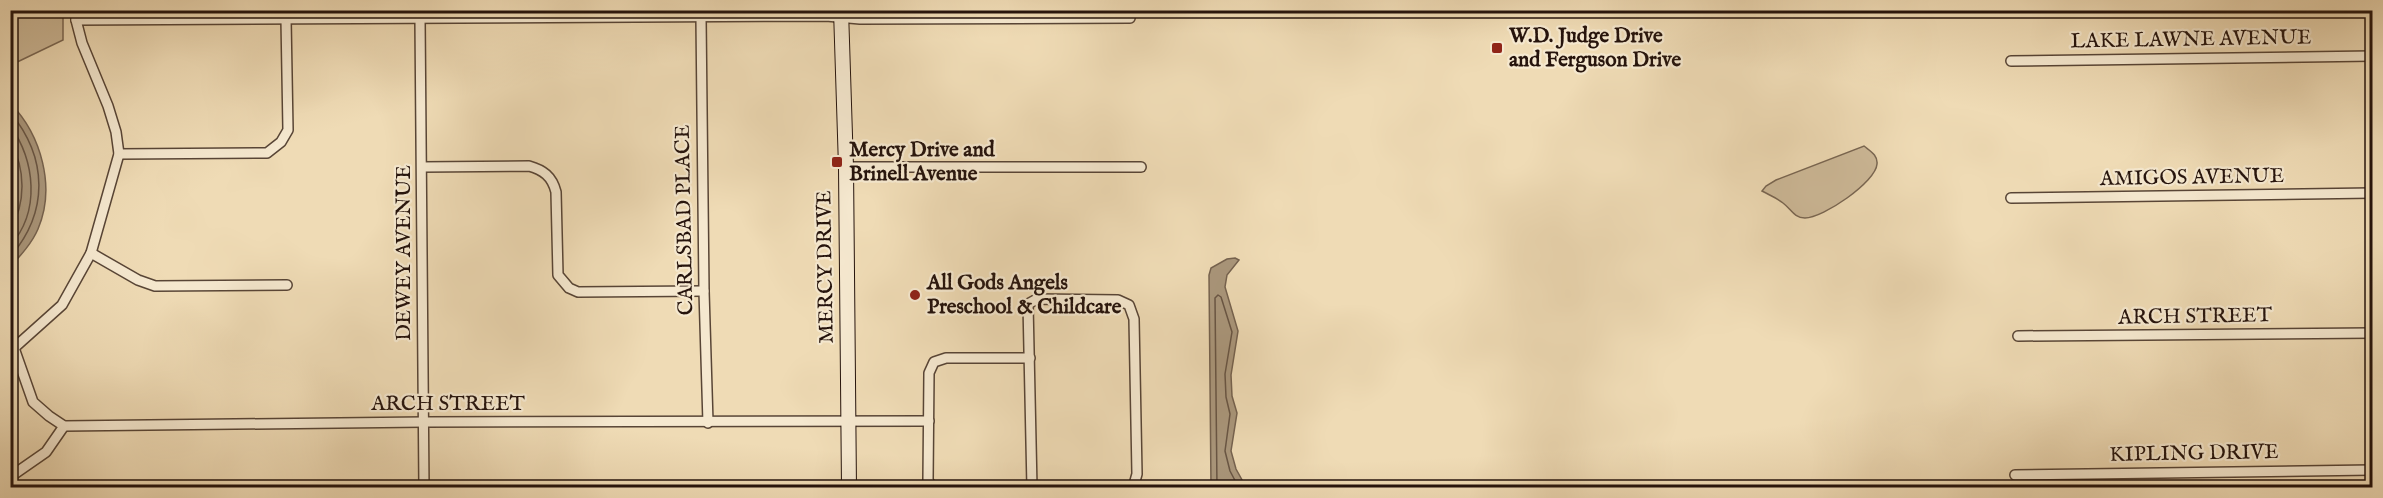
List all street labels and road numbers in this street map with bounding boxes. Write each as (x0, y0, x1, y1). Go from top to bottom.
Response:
street label: LAKE LAWNE AVENUE (2070, 24, 2312, 56)
street label: CARLSBAD PLACE (670, 124, 700, 316)
street label: AMIGOS AVENUE (2099, 163, 2284, 193)
street label: DEWEY AVENUE (391, 165, 418, 341)
street label: MERCY DRIVE (811, 190, 841, 344)
street label: ARCH STREET (2117, 302, 2273, 332)
street label: ARCH STREET (370, 391, 526, 418)
street label: KIPLING DRIVE (2109, 439, 2279, 469)

